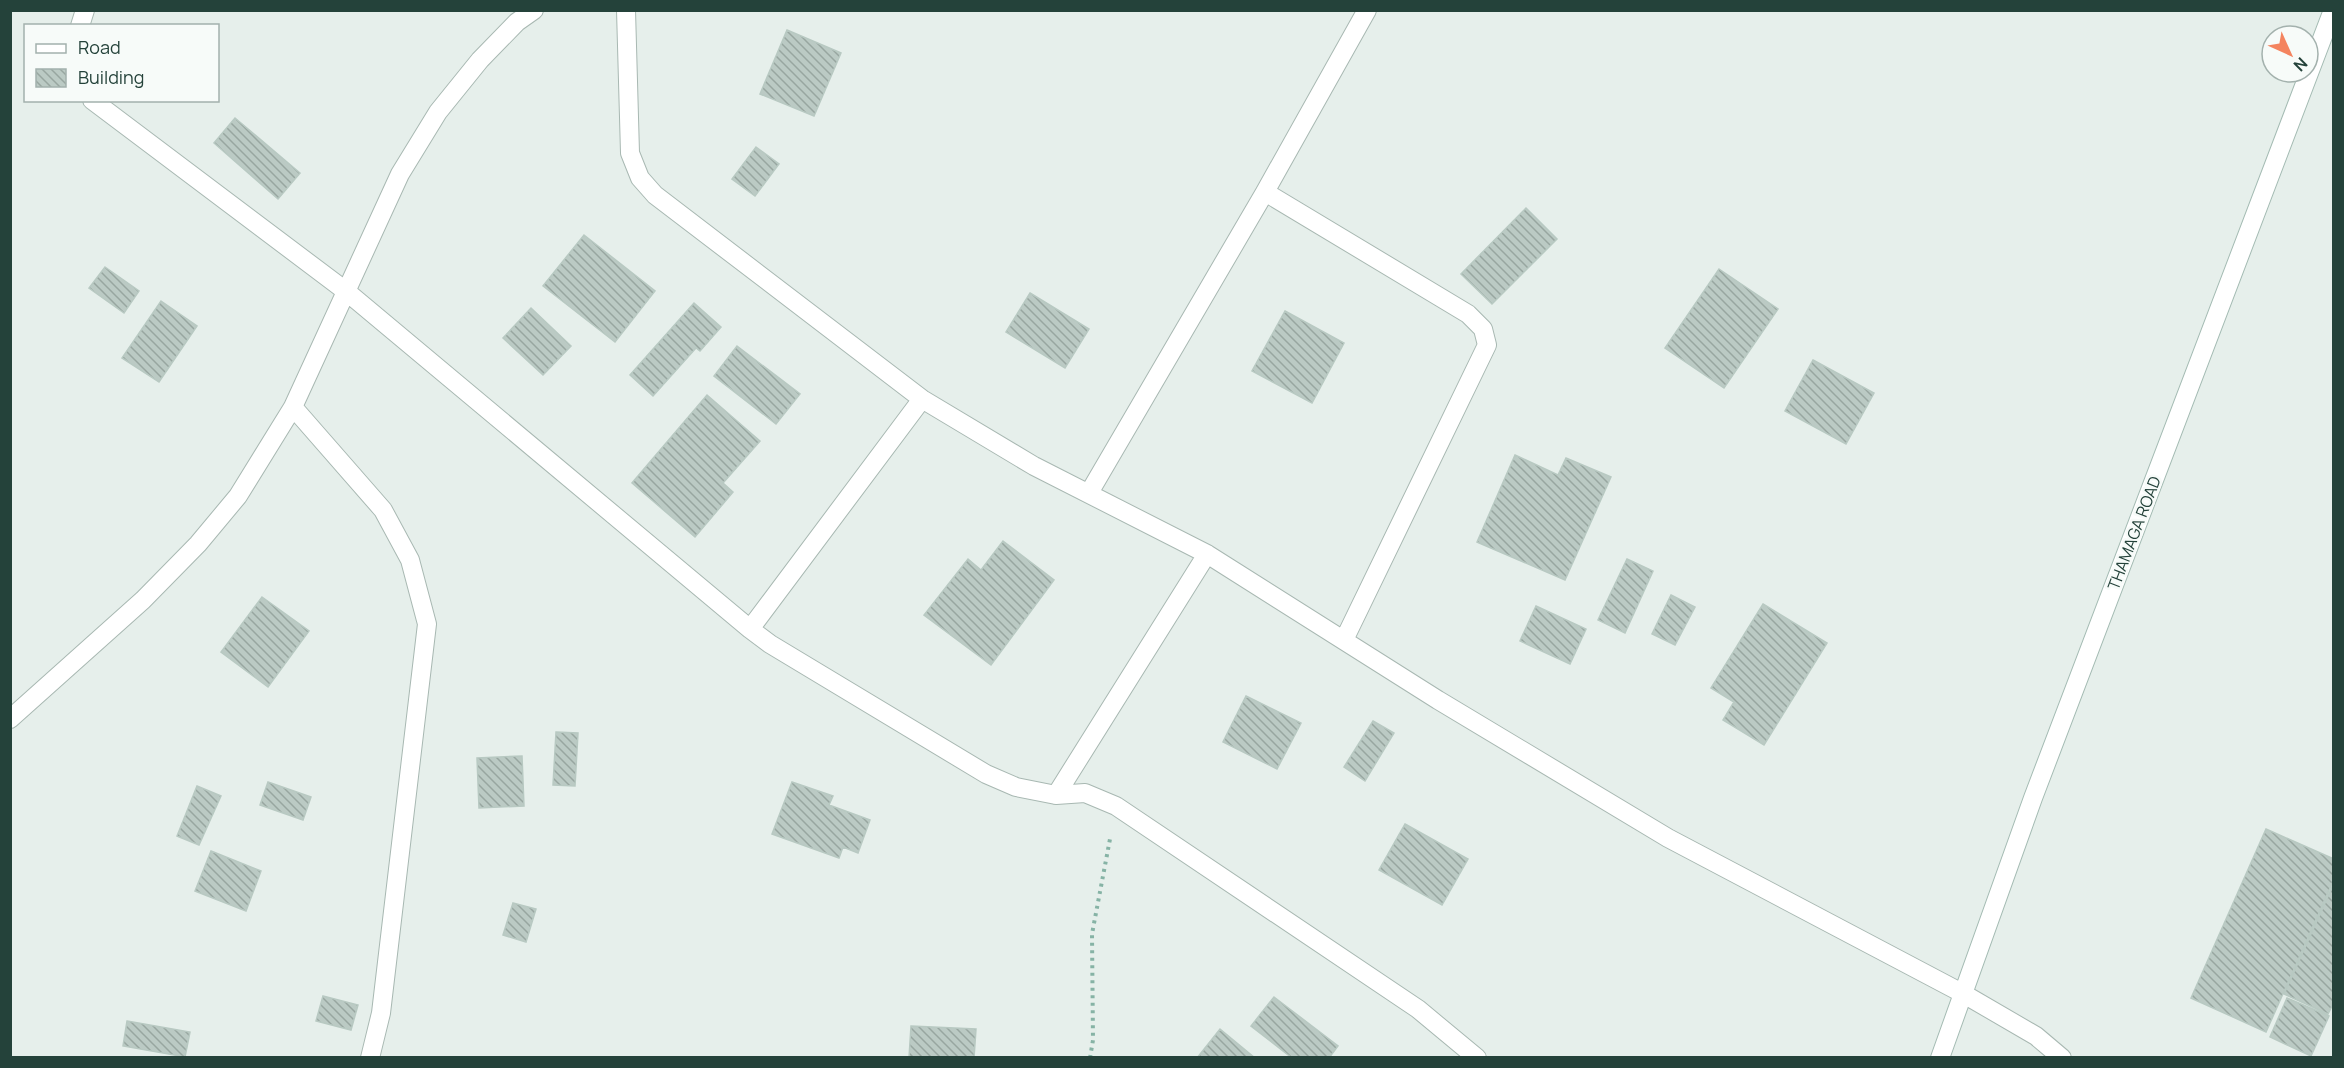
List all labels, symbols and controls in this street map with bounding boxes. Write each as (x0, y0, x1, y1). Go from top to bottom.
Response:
legend (24, 24, 219, 102)
north arrow (2260, 24, 2320, 84)
text: Road (78, 35, 121, 59)
text: N (2289, 53, 2312, 76)
text: Building (78, 65, 144, 89)
street label: THAMAGA ROAD (2102, 473, 2166, 593)

